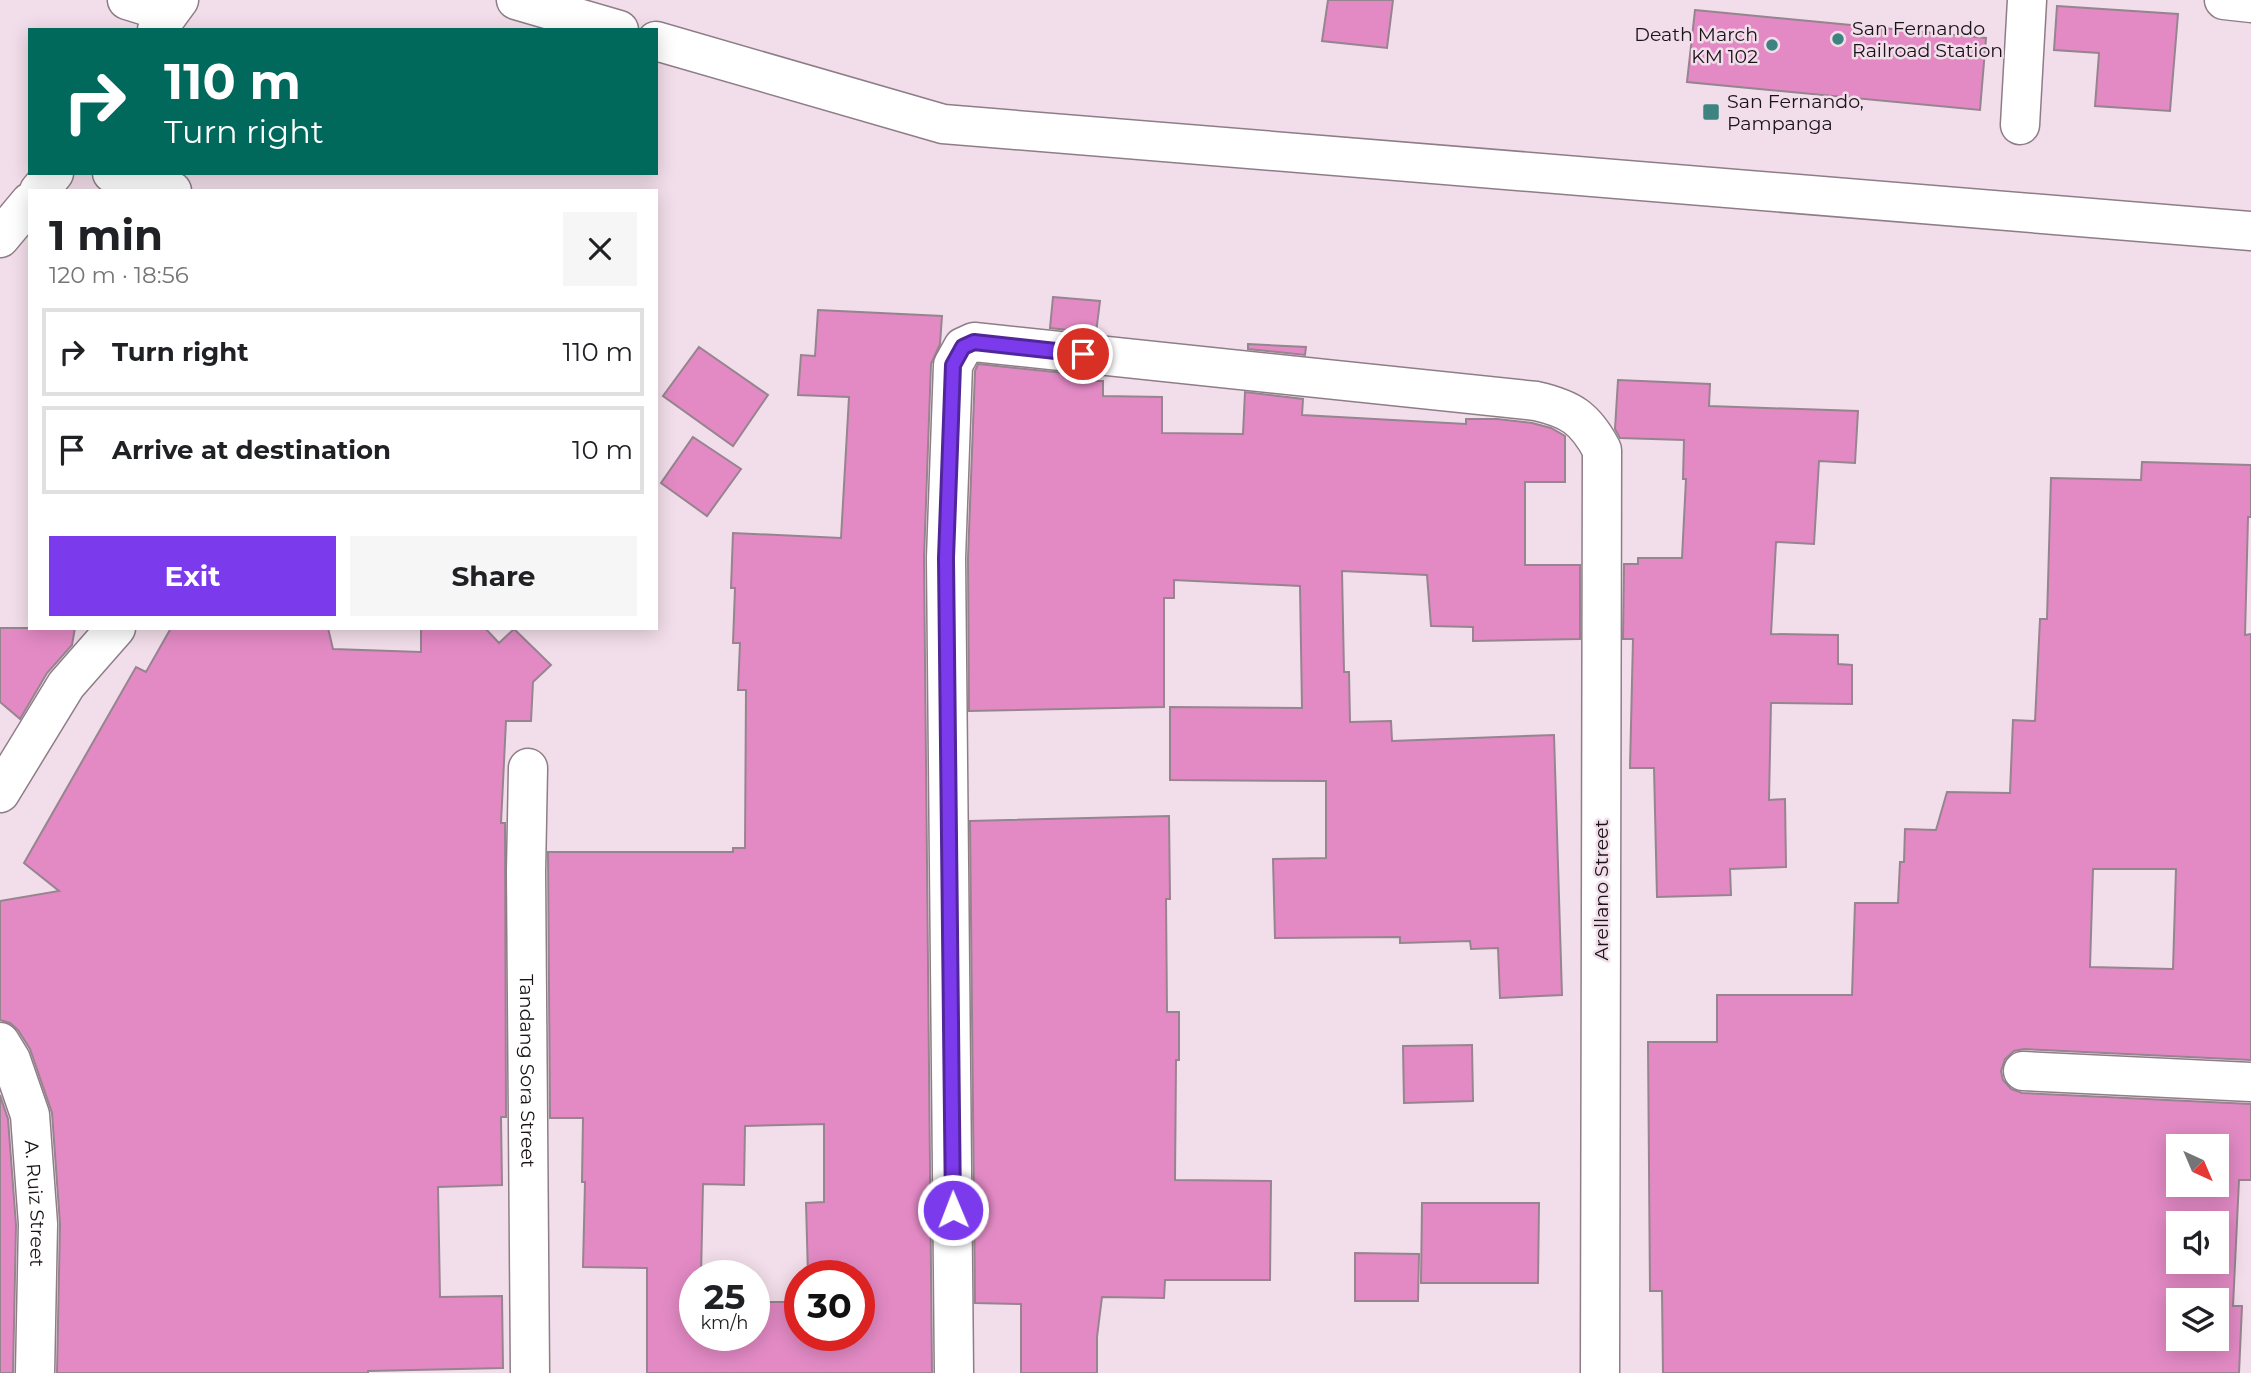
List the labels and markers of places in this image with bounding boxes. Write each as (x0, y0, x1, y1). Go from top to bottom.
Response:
place label: San Fernando Railroad Station (1852, 17, 2003, 62)
place label: Death March KM 102 (1634, 23, 1758, 68)
marker: San Fernando Railroad Station (1830, 31, 1846, 47)
marker: Death March KM 102 (1764, 37, 1780, 53)
place label: San Fernando, Pampanga (1727, 90, 1864, 135)
marker: San Fernando, Pampanga (1701, 102, 1721, 122)
pin (1053, 324, 1113, 384)

